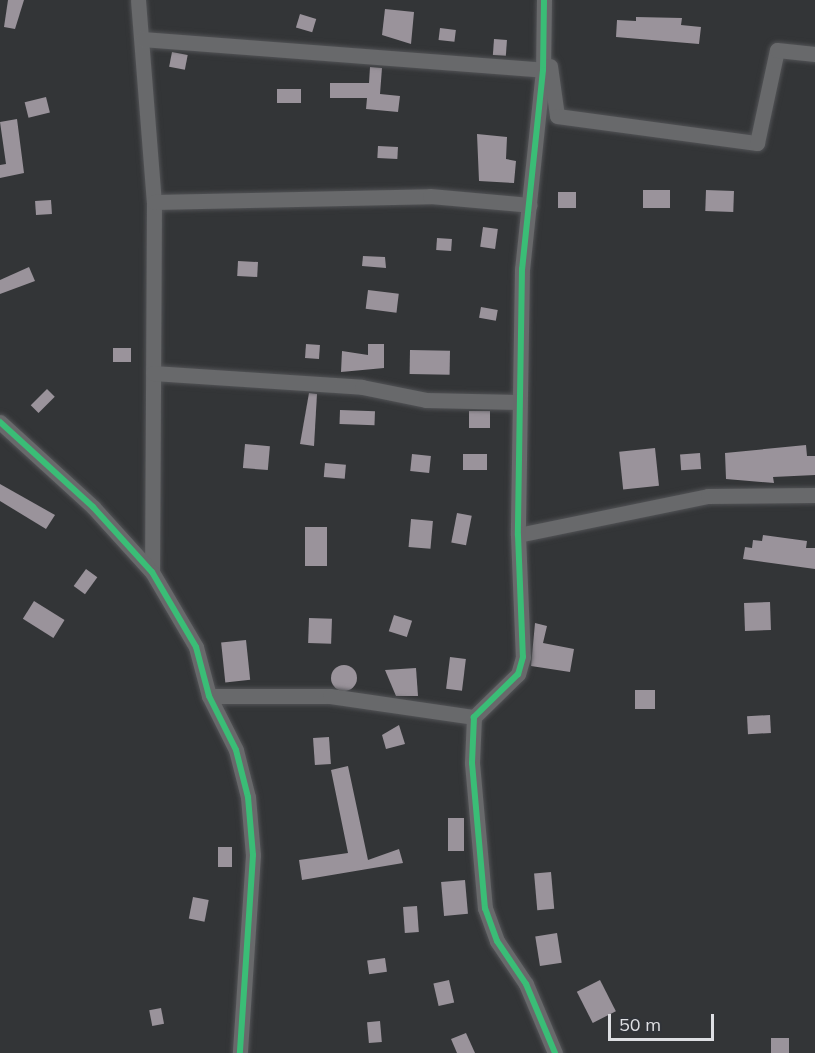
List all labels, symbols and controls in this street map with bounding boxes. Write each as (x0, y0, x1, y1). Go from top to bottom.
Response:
scale bar (611, 1002, 718, 1040)
text: 50 m (619, 1013, 661, 1036)

